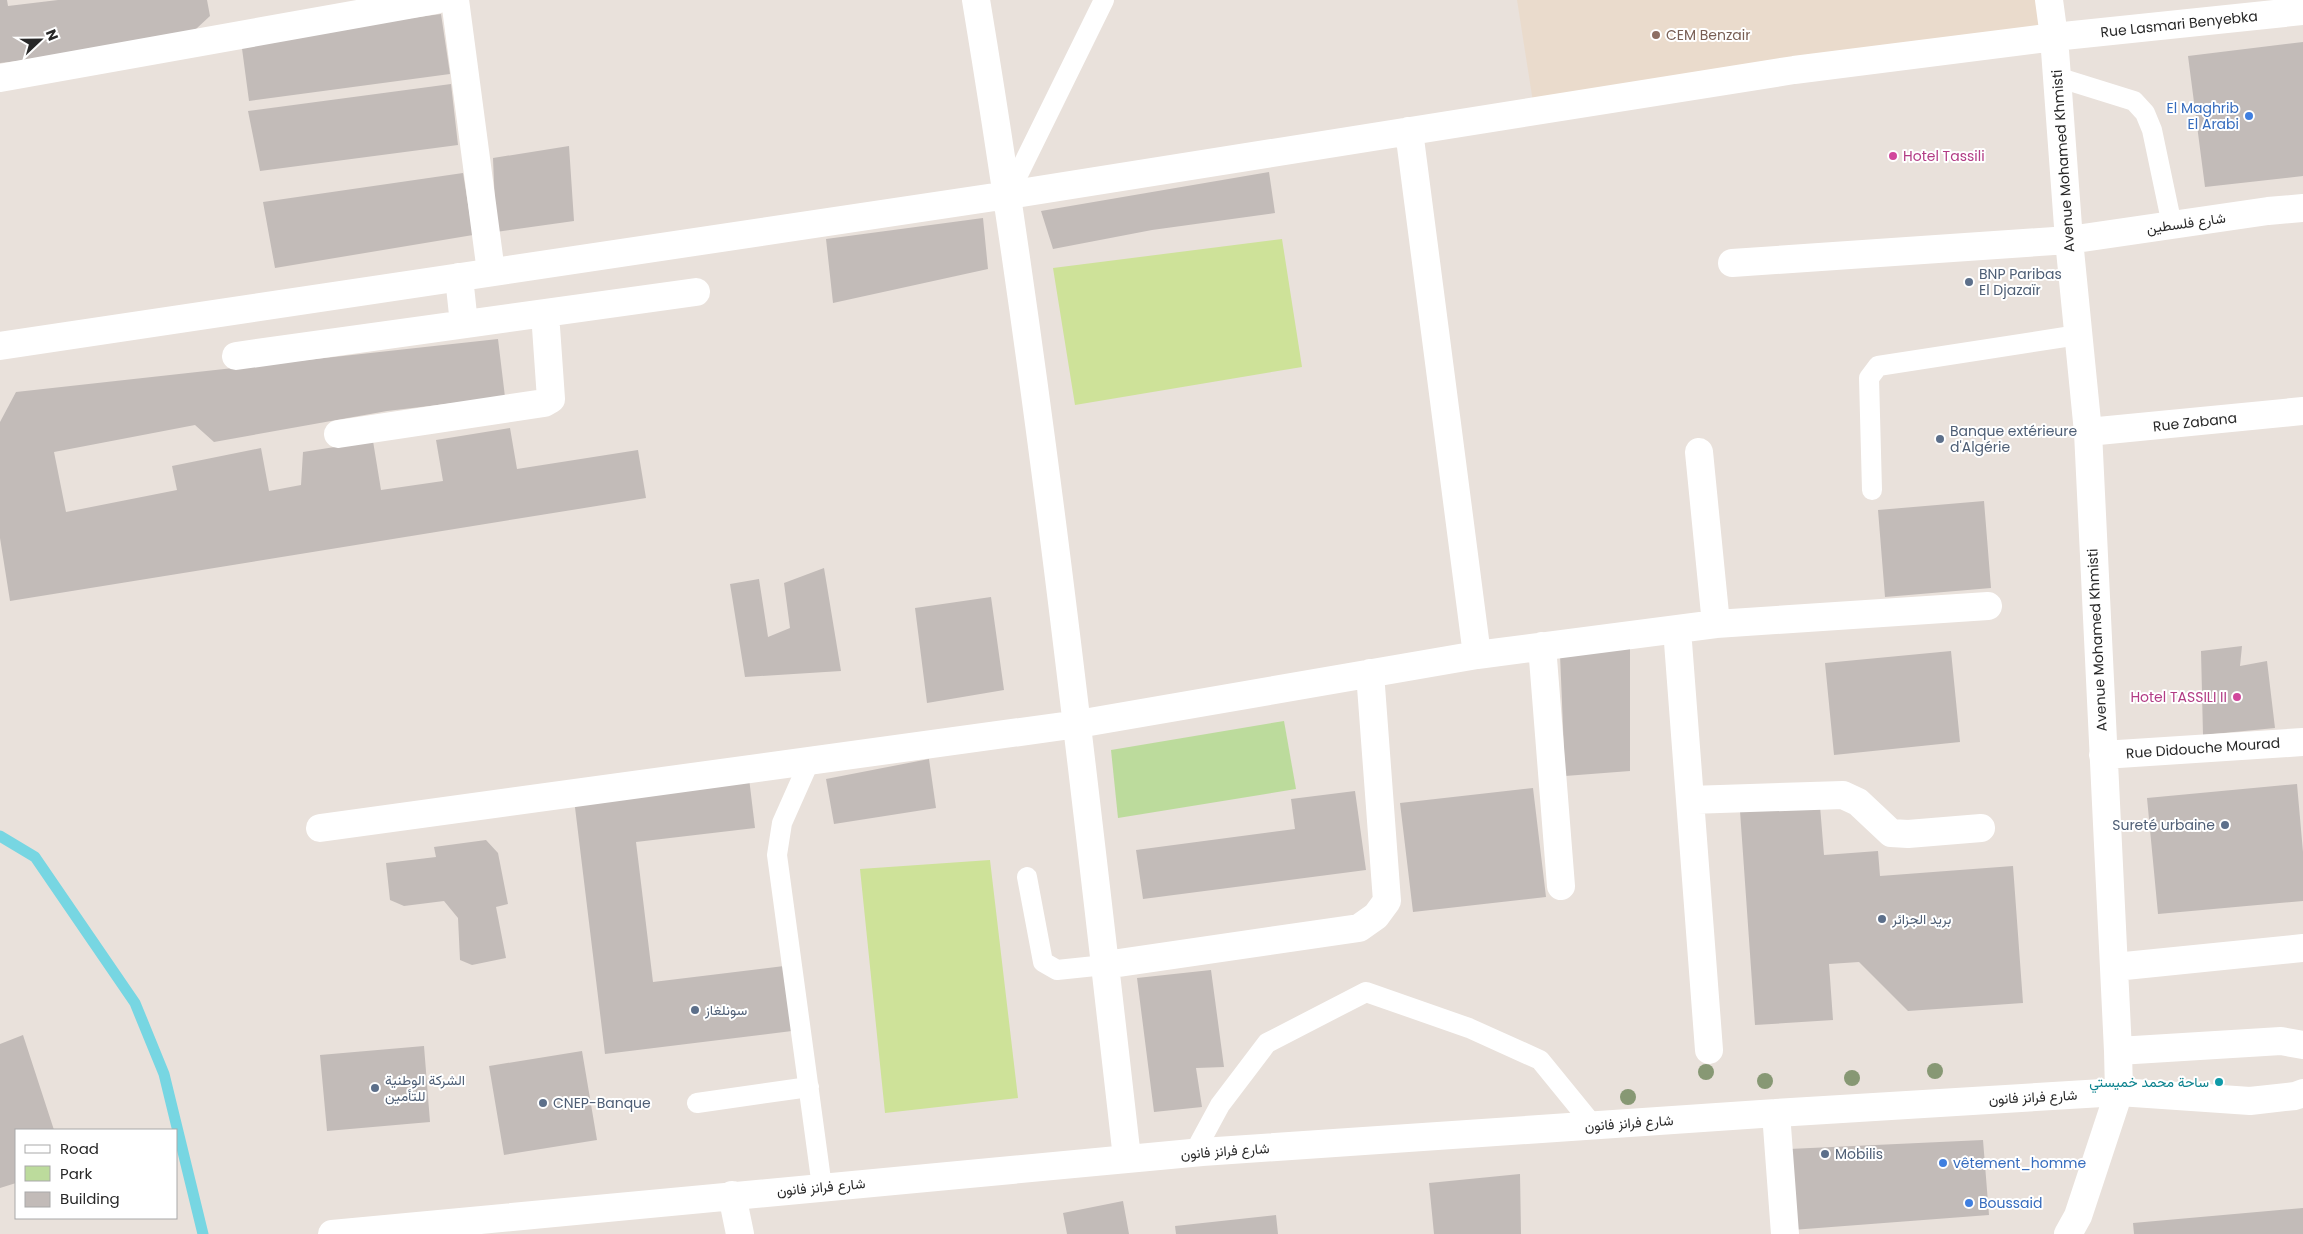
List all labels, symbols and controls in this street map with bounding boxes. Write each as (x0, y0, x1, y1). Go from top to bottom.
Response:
street label: Rue Lasmari Benyebka (2099, 6, 2259, 42)
north arrow (15, 15, 65, 65)
place label: CEM Benzair (1666, 25, 1751, 45)
text: N (41, 27, 63, 44)
marker: CEM Benzair (1650, 29, 1662, 41)
street label: Avenue Mohamed Khmisti (2047, 69, 2079, 253)
place label: El Maghrib El Arabi (2167, 98, 2239, 134)
marker: El Maghrib El Arabi (2243, 110, 2255, 122)
place label: Hotel Tassili (1903, 146, 1985, 166)
marker: Hotel Tassili (1887, 150, 1899, 162)
street label: شارع فلسطين (2145, 208, 2227, 239)
place label: BNP Paribas El Djazaïr (1979, 264, 2062, 300)
marker: BNP Paribas El Djazaïr (1963, 276, 1975, 288)
street label: Rue Zabana (2152, 408, 2238, 436)
place label: Banque extérieure d'Algérie (1950, 421, 2078, 457)
marker: Banque extérieure d'Algérie (1934, 433, 1946, 445)
street label: Avenue Mohamed Khmisti (2082, 548, 2112, 732)
place label: Hotel TASSILI II (2130, 687, 2227, 707)
marker: Hotel TASSILI II (2231, 691, 2243, 703)
street label: Rue Didouche Mourad (2125, 733, 2281, 763)
place label: Sureté urbaine (2112, 815, 2215, 835)
marker: Sureté urbaine (2219, 819, 2231, 831)
place label: بريد الجزائر (1891, 909, 1951, 929)
marker: بريد الجزائر (1876, 913, 1888, 925)
place label: سونلغاز (704, 1000, 747, 1020)
marker: سونلغاز (689, 1004, 701, 1016)
place label: الشركة الوطنية للتأمين (385, 1070, 465, 1106)
place label: ساحة محمد خميستي (2089, 1072, 2209, 1094)
marker: ساحة محمد خميستي (2213, 1076, 2225, 1088)
marker: الشركة الوطنية للتأمين (369, 1082, 381, 1094)
street label: شارع فرانز فانون (1988, 1085, 2078, 1110)
place label: CNEP-Banque (553, 1093, 651, 1113)
marker: CNEP-Banque (537, 1097, 549, 1109)
street label: شارع فرانز فانون (1584, 1110, 1674, 1137)
legend (15, 1129, 178, 1219)
text: Road (60, 1138, 99, 1159)
street label: شارع فرانز فانون (1180, 1138, 1270, 1165)
place label: Mobilis (1835, 1144, 1883, 1164)
marker: Mobilis (1819, 1148, 1831, 1160)
place label: vêtement_homme (1953, 1153, 2086, 1173)
marker: vêtement_homme (1937, 1157, 1949, 1169)
text: Park (60, 1163, 92, 1184)
street label: شارع فرانز فانون (776, 1173, 866, 1202)
text: Building (60, 1188, 120, 1209)
place label: Boussaid (1979, 1193, 2043, 1213)
marker: Boussaid (1963, 1197, 1975, 1209)

